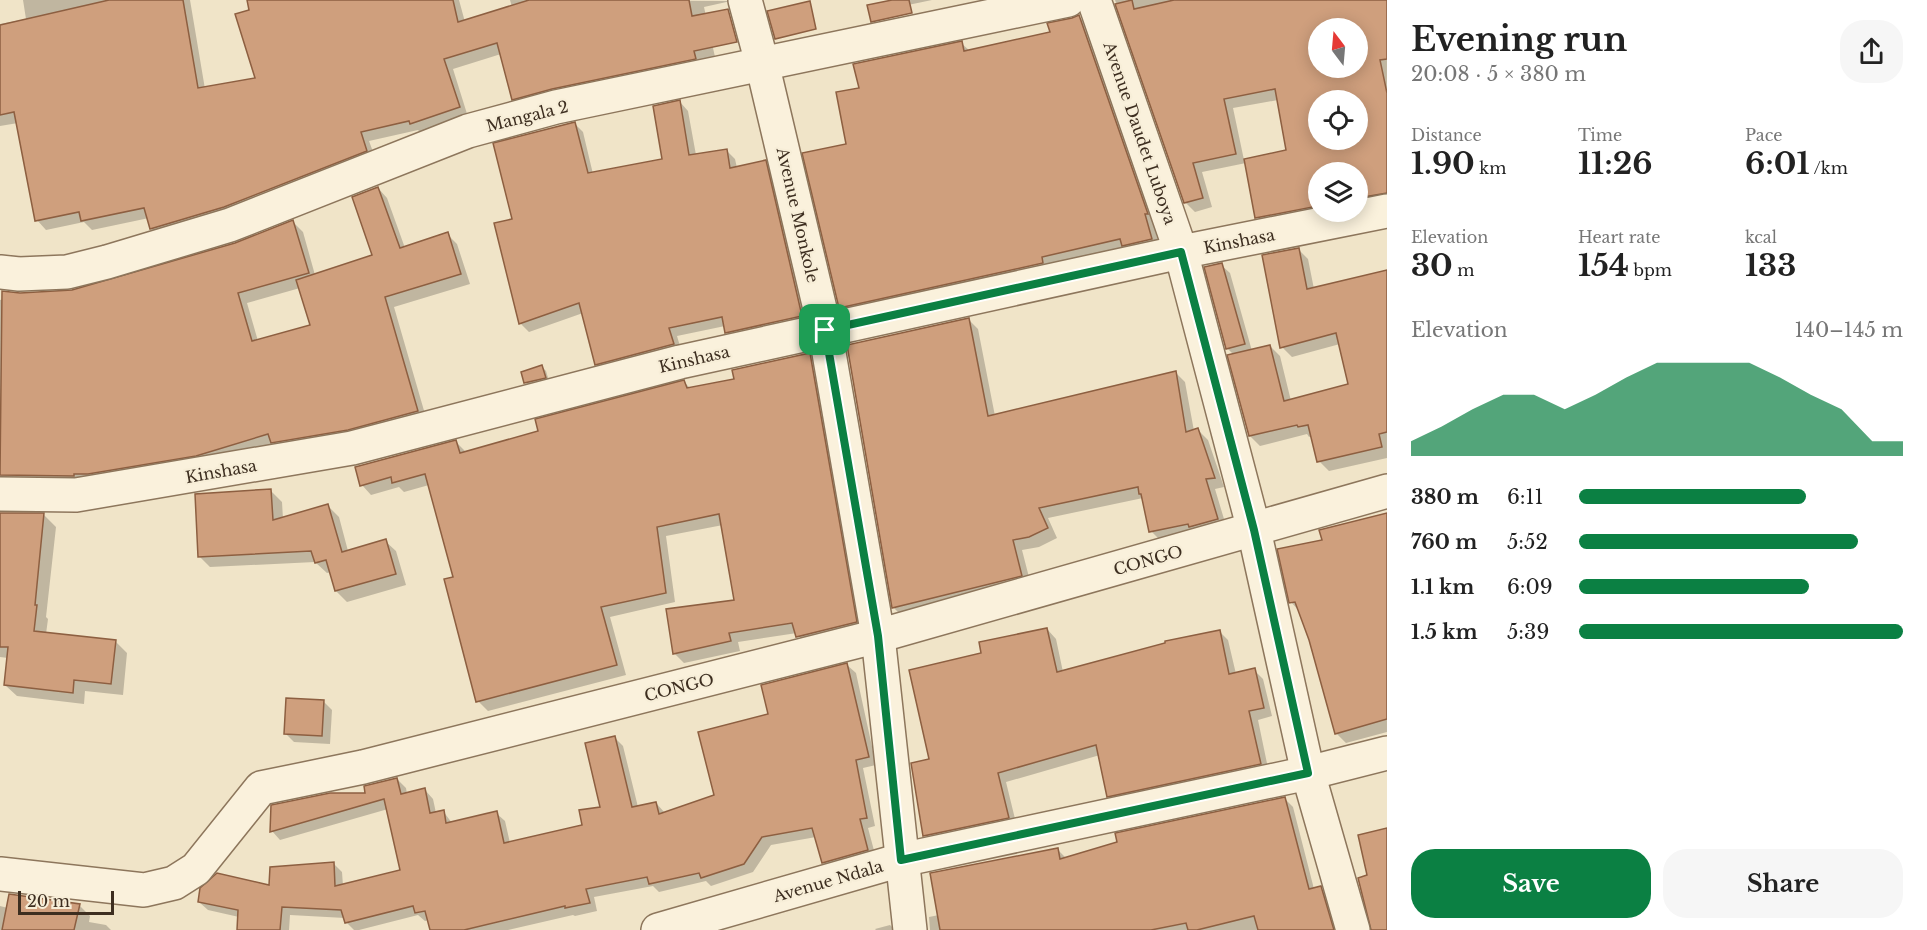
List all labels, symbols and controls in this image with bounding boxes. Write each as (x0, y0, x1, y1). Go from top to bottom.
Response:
north arrow (1308, 18, 1368, 78)
map controls (1308, 18, 1368, 222)
text: Evening run (1411, 19, 1627, 60)
button: share (1840, 20, 1903, 83)
street label: Avenue Daudet Luboya (1099, 38, 1181, 227)
text: 20:08 · 5 × 380 m (1411, 62, 1586, 86)
button: locate (1308, 90, 1368, 150)
street label: Mangala 2 (484, 96, 570, 136)
text: Distance (1411, 125, 1482, 145)
text: Time (1578, 125, 1622, 145)
text: Pace (1745, 125, 1782, 145)
street label: Avenue Monkole (772, 144, 823, 285)
text: 1.90 (1411, 145, 1475, 182)
text: 11:26 (1578, 145, 1652, 182)
text: 6:01 (1745, 145, 1809, 182)
text: km (1475, 158, 1506, 178)
text: /km (1809, 158, 1848, 178)
button: layers (1308, 162, 1368, 222)
street label: Kinshasa (1202, 224, 1276, 258)
text: Elevation (1411, 227, 1488, 247)
text: Heart rate (1578, 227, 1660, 247)
text: kcal (1745, 227, 1777, 247)
text: 30 (1411, 247, 1453, 284)
text: 154 (1578, 247, 1629, 284)
text: 133 (1745, 247, 1796, 284)
text: m (1453, 260, 1475, 280)
text: bpm (1629, 260, 1672, 280)
pin (799, 304, 850, 355)
icon: arrive (808, 313, 841, 346)
text: Elevation (1411, 318, 1508, 342)
text: 140–145 m (1794, 318, 1903, 342)
street label: Kinshasa (657, 341, 732, 377)
street label: Kinshasa (184, 455, 258, 487)
text: 380 m (1411, 485, 1479, 509)
text: 6:11 (1507, 485, 1543, 509)
text: 760 m (1411, 530, 1477, 554)
text: 5:52 (1507, 530, 1548, 554)
street label: CONGO (1111, 541, 1185, 579)
text: 1.1 km (1411, 575, 1474, 599)
text: 6:09 (1507, 575, 1553, 599)
text: 1.5 km (1411, 620, 1478, 644)
text: 5:39 (1507, 620, 1549, 644)
street label: CONGO (642, 669, 716, 705)
button: Save (1411, 849, 1651, 918)
button: Share (1663, 849, 1903, 918)
street label: Avenue Ndala (770, 856, 885, 906)
scale bar (18, 888, 114, 916)
text: 20 m (27, 891, 70, 911)

